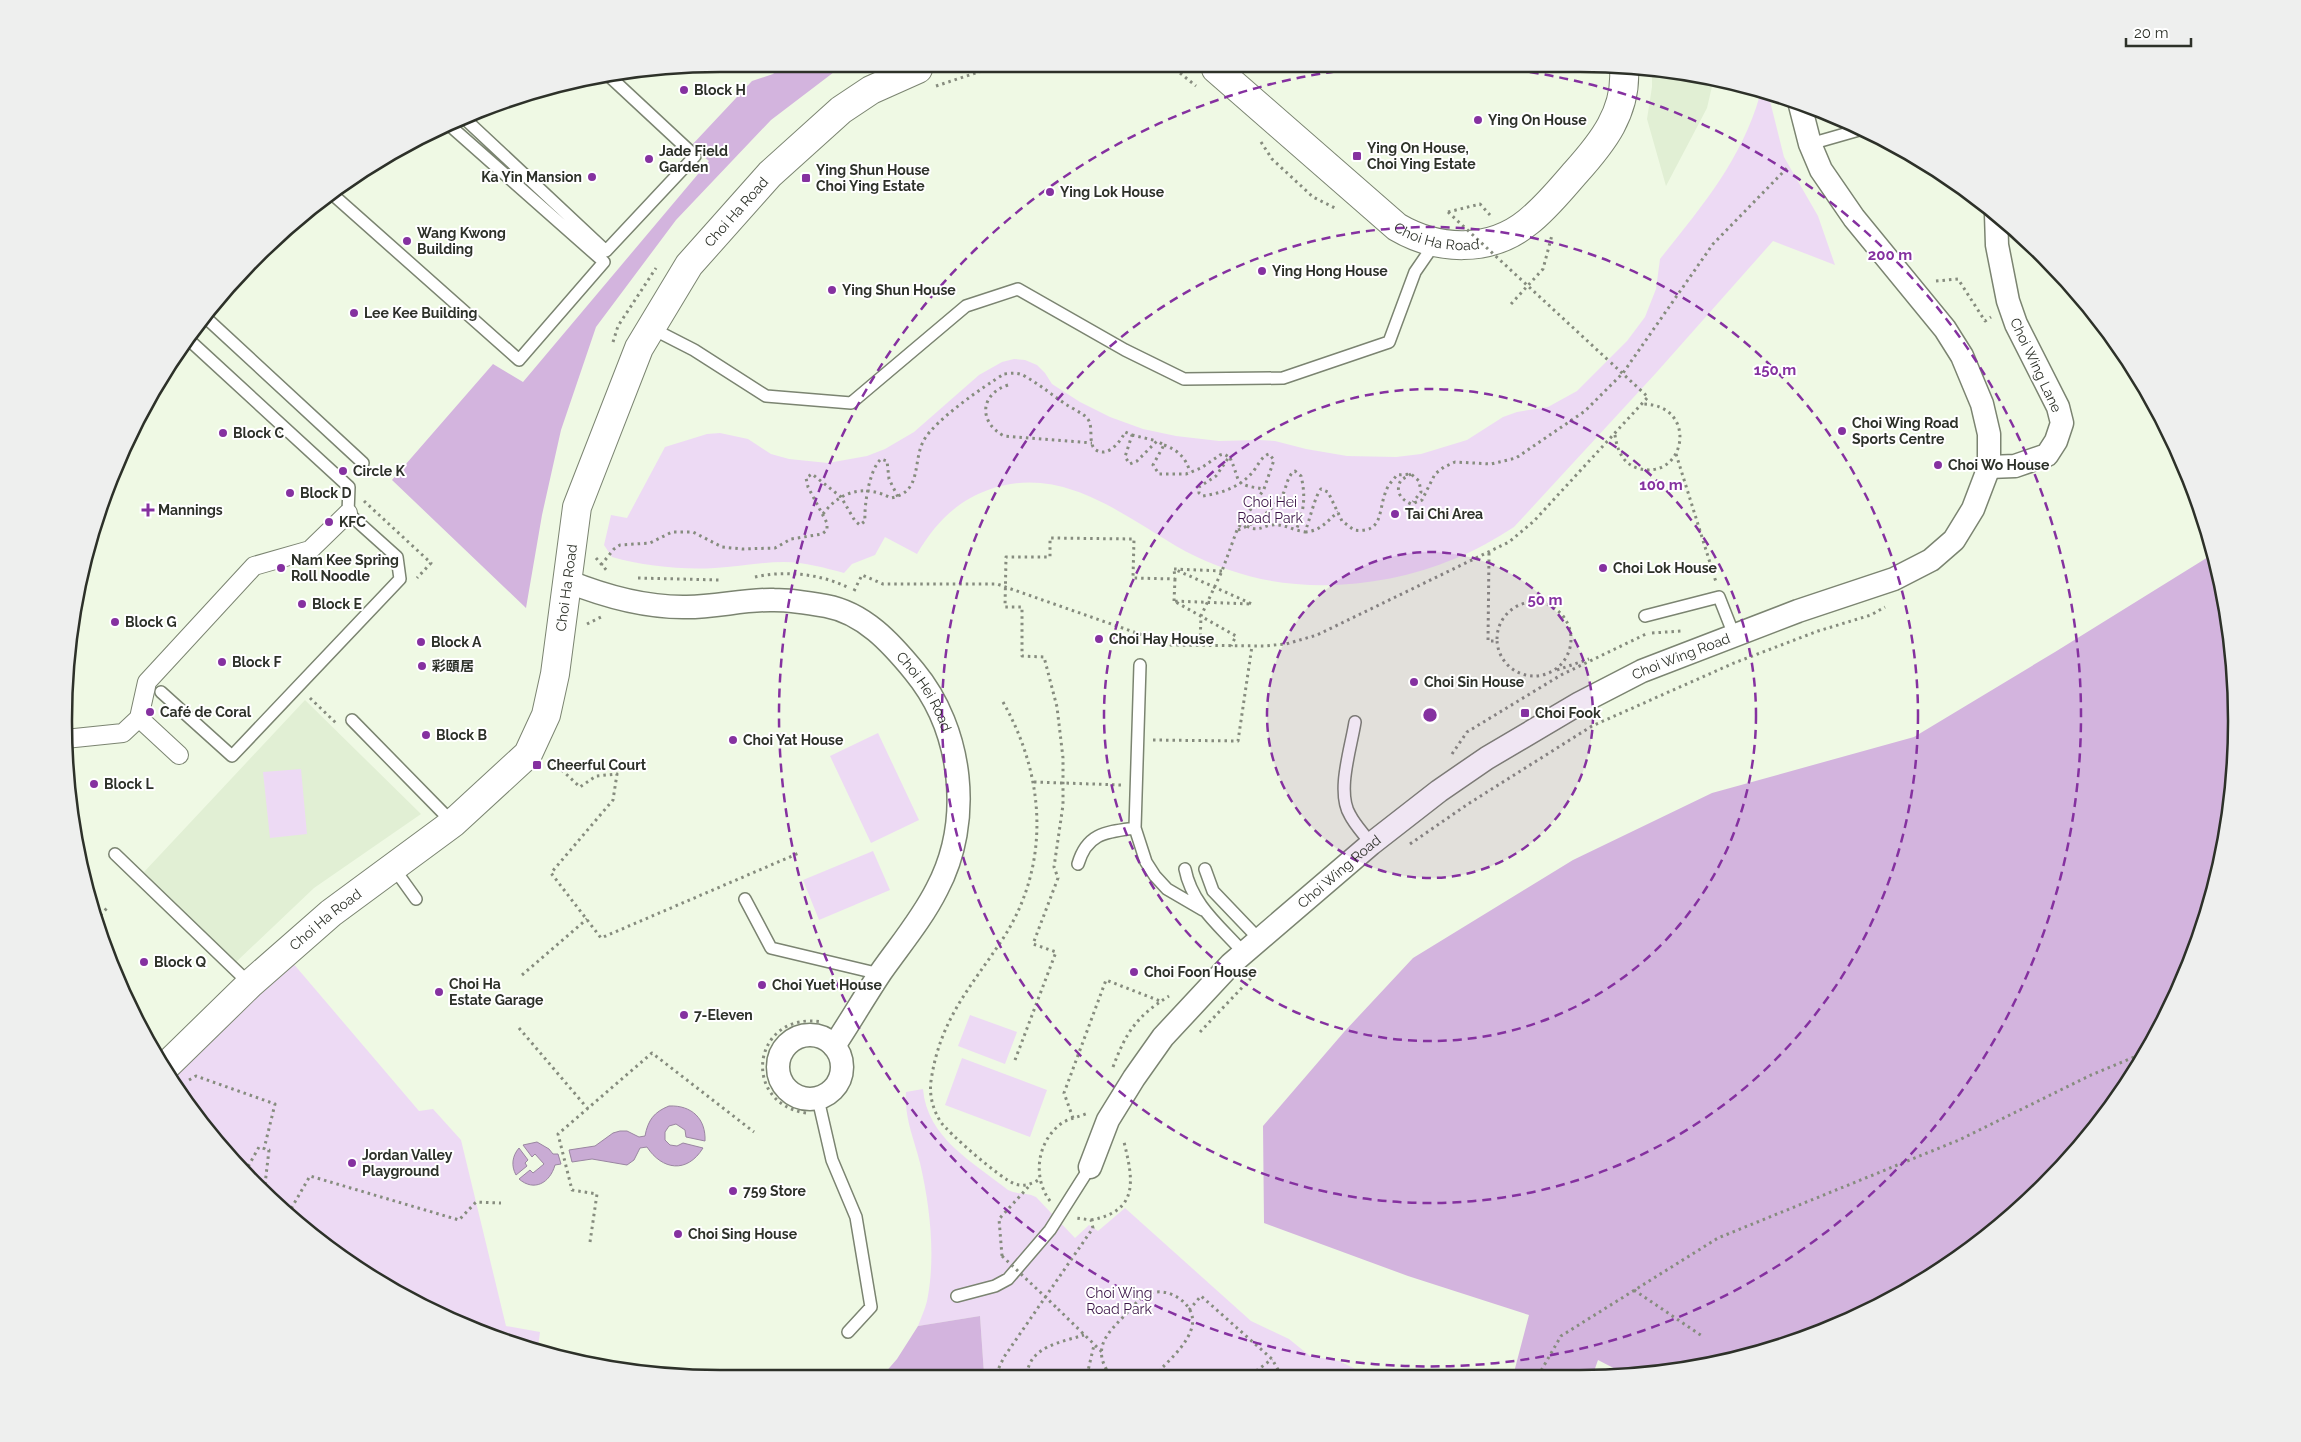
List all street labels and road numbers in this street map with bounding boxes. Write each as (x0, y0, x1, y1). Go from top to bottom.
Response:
street label: Choi Ha Road (701, 174, 771, 250)
street label: Choi Ha Road (1391, 219, 1480, 253)
street label: Choi Wing Lane (2007, 315, 2065, 415)
street label: Choi Ha Road (553, 543, 580, 632)
street label: Choi Wing Road (1629, 630, 1732, 683)
street label: Choi Hei Road (893, 648, 955, 733)
street label: Choi Wing Road (1294, 832, 1384, 911)
street label: Choi Ha Road (286, 886, 364, 954)

